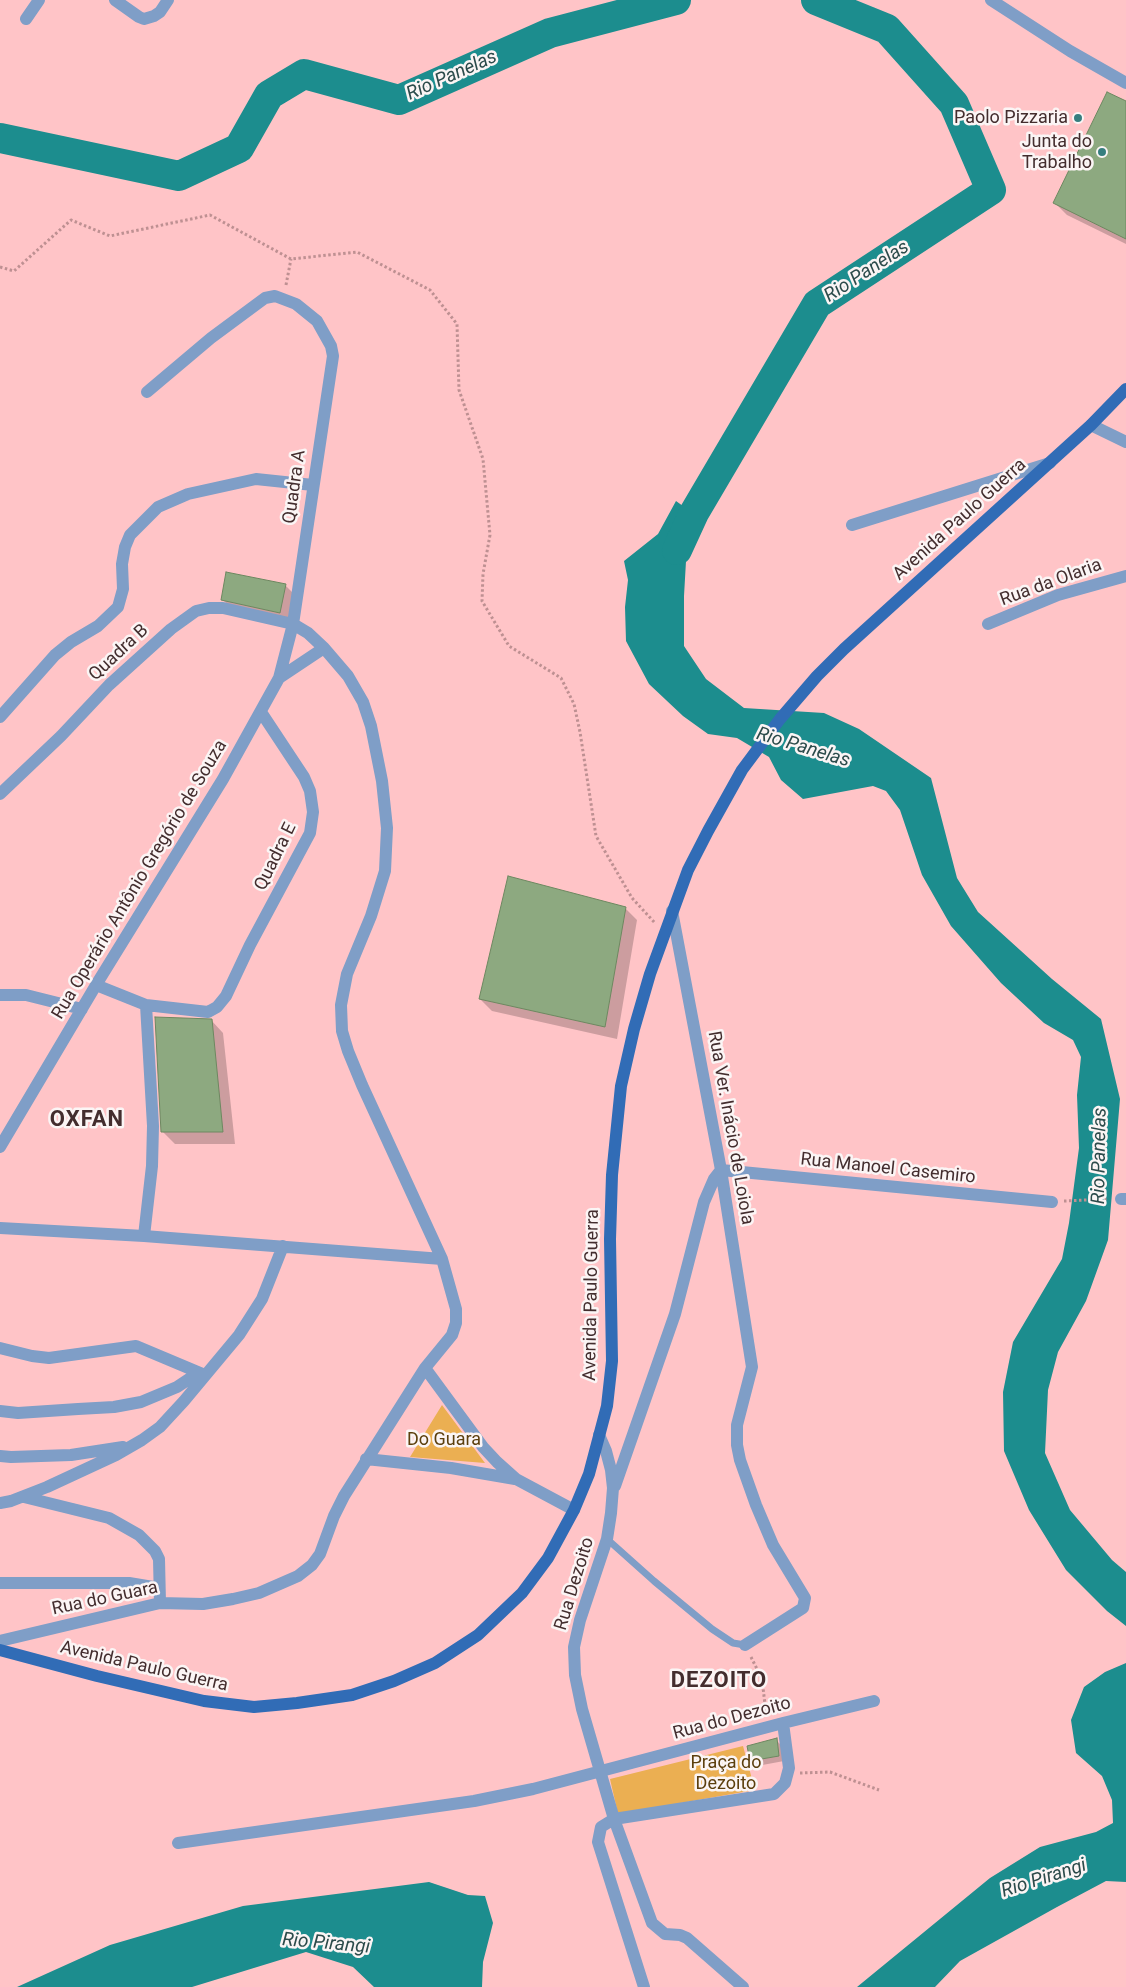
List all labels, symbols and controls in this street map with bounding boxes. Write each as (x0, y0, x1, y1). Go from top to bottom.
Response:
water label: Rio Panelas (403, 46, 501, 106)
place label: Paolo Pizzaria (954, 107, 1068, 129)
marker: Paolo Pizzaria (1072, 112, 1084, 124)
place label: Junta do Trabalho (1022, 131, 1092, 173)
marker: Junta do Trabalho (1096, 146, 1108, 158)
water label: Rio Panelas (820, 236, 914, 308)
street label: Quadra A (279, 449, 311, 525)
street label: Avenida Paulo Guerra (889, 455, 1031, 585)
street label: Rua da Olaria (997, 555, 1105, 611)
street label: Quadra B (85, 620, 153, 686)
water label: Rio Panelas (754, 723, 852, 773)
street label: Rua Operário Antônio Gregório de Souza (48, 737, 232, 1023)
street label: Quadra E (250, 820, 302, 894)
street label: Rua Ver. Inácio de Loiola (702, 1030, 758, 1226)
district label: OXFAN (49, 1107, 125, 1133)
water label: Rio Panelas (1088, 1108, 1112, 1204)
street label: Rua Manoel Casemiro (799, 1149, 977, 1189)
street label: Avenida Paulo Guerra (580, 1209, 604, 1381)
park label: Do Guara (407, 1429, 481, 1451)
street label: Rua Dezoito (551, 1535, 599, 1633)
street label: Rua do Guara (50, 1577, 160, 1621)
street label: Avenida Paulo Guerra (58, 1637, 230, 1697)
district label: DEZOITO (670, 1668, 768, 1694)
street label: Rua do Dezoito (671, 1693, 793, 1745)
park label: Praça do Dezoito (691, 1752, 761, 1795)
water label: Rio Pirangi (999, 1855, 1089, 1903)
water label: Rio Pirangi (281, 1929, 371, 1959)

